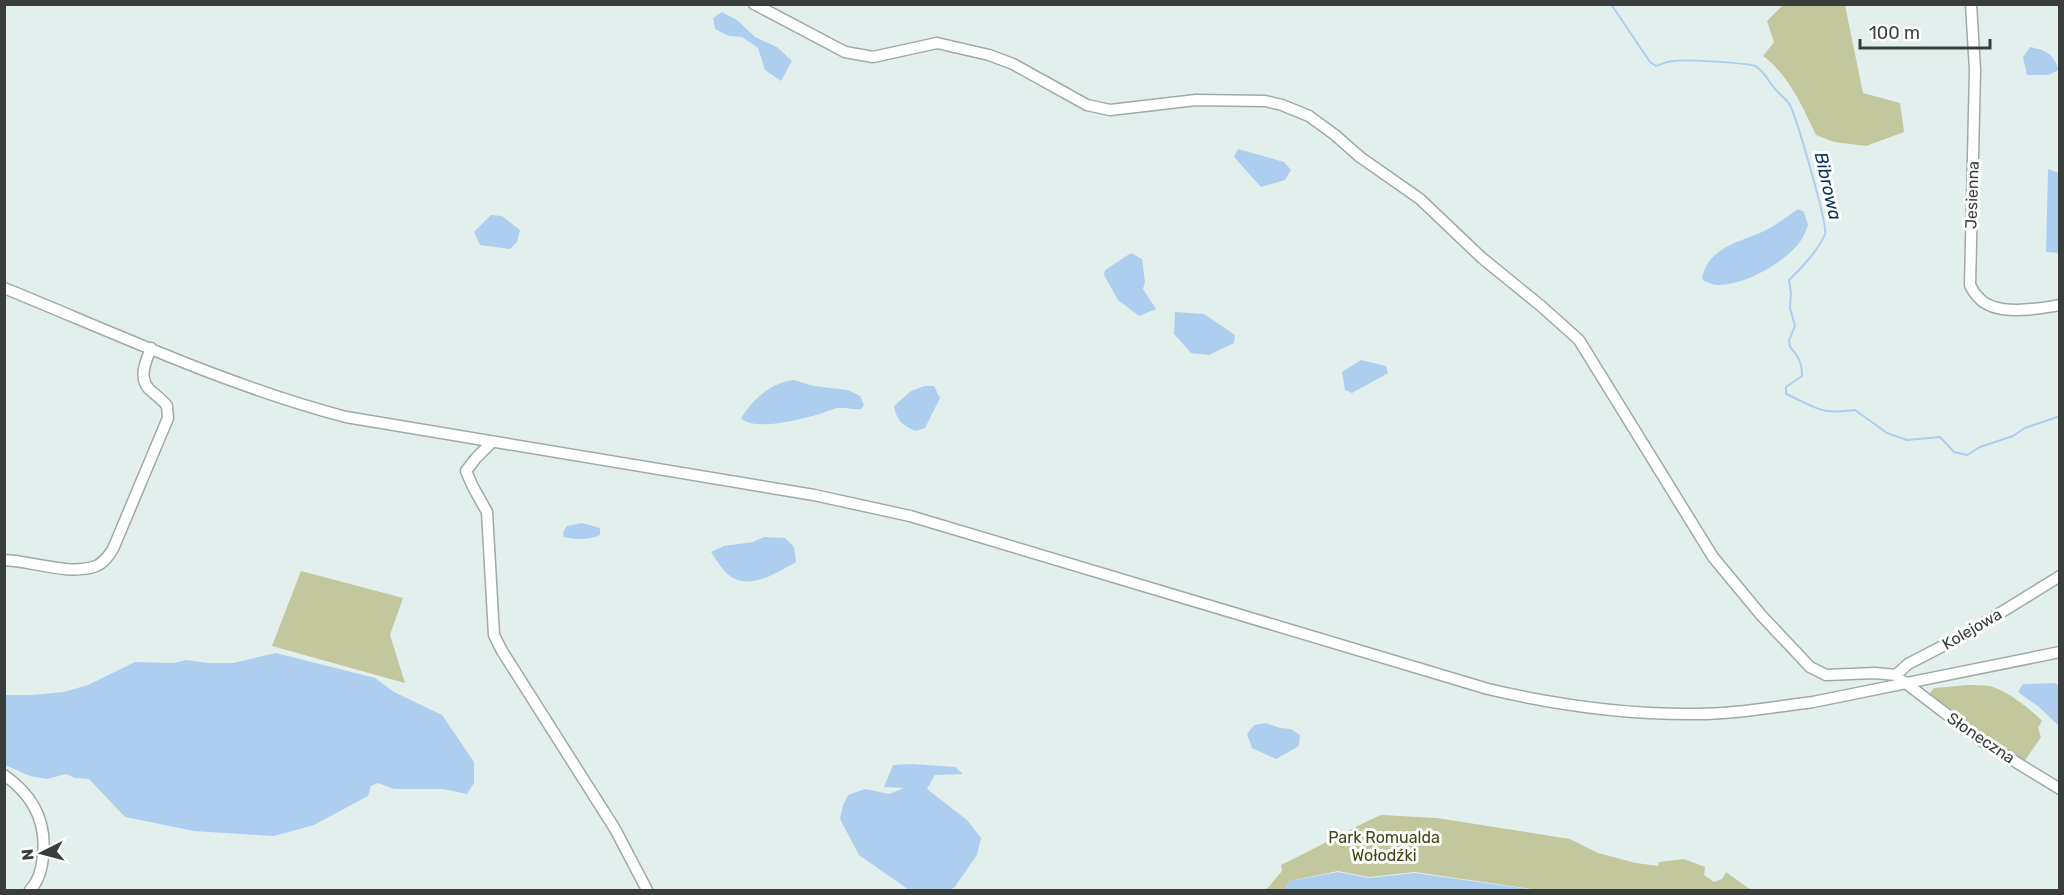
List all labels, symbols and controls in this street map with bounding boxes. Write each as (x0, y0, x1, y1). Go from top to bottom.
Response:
scale bar (1860, 12, 1990, 50)
text: 100 m (1869, 22, 1920, 44)
water label: Bibrowa (1810, 150, 1847, 223)
street label: Jesienna (1961, 161, 1983, 229)
street label: Kolejowa (1939, 604, 2005, 654)
street label: Słoneczna (1943, 708, 2019, 768)
north arrow (12, 823, 72, 883)
park label: Park Romualda Wołodźki (1328, 828, 1440, 865)
text: N (18, 848, 38, 861)

